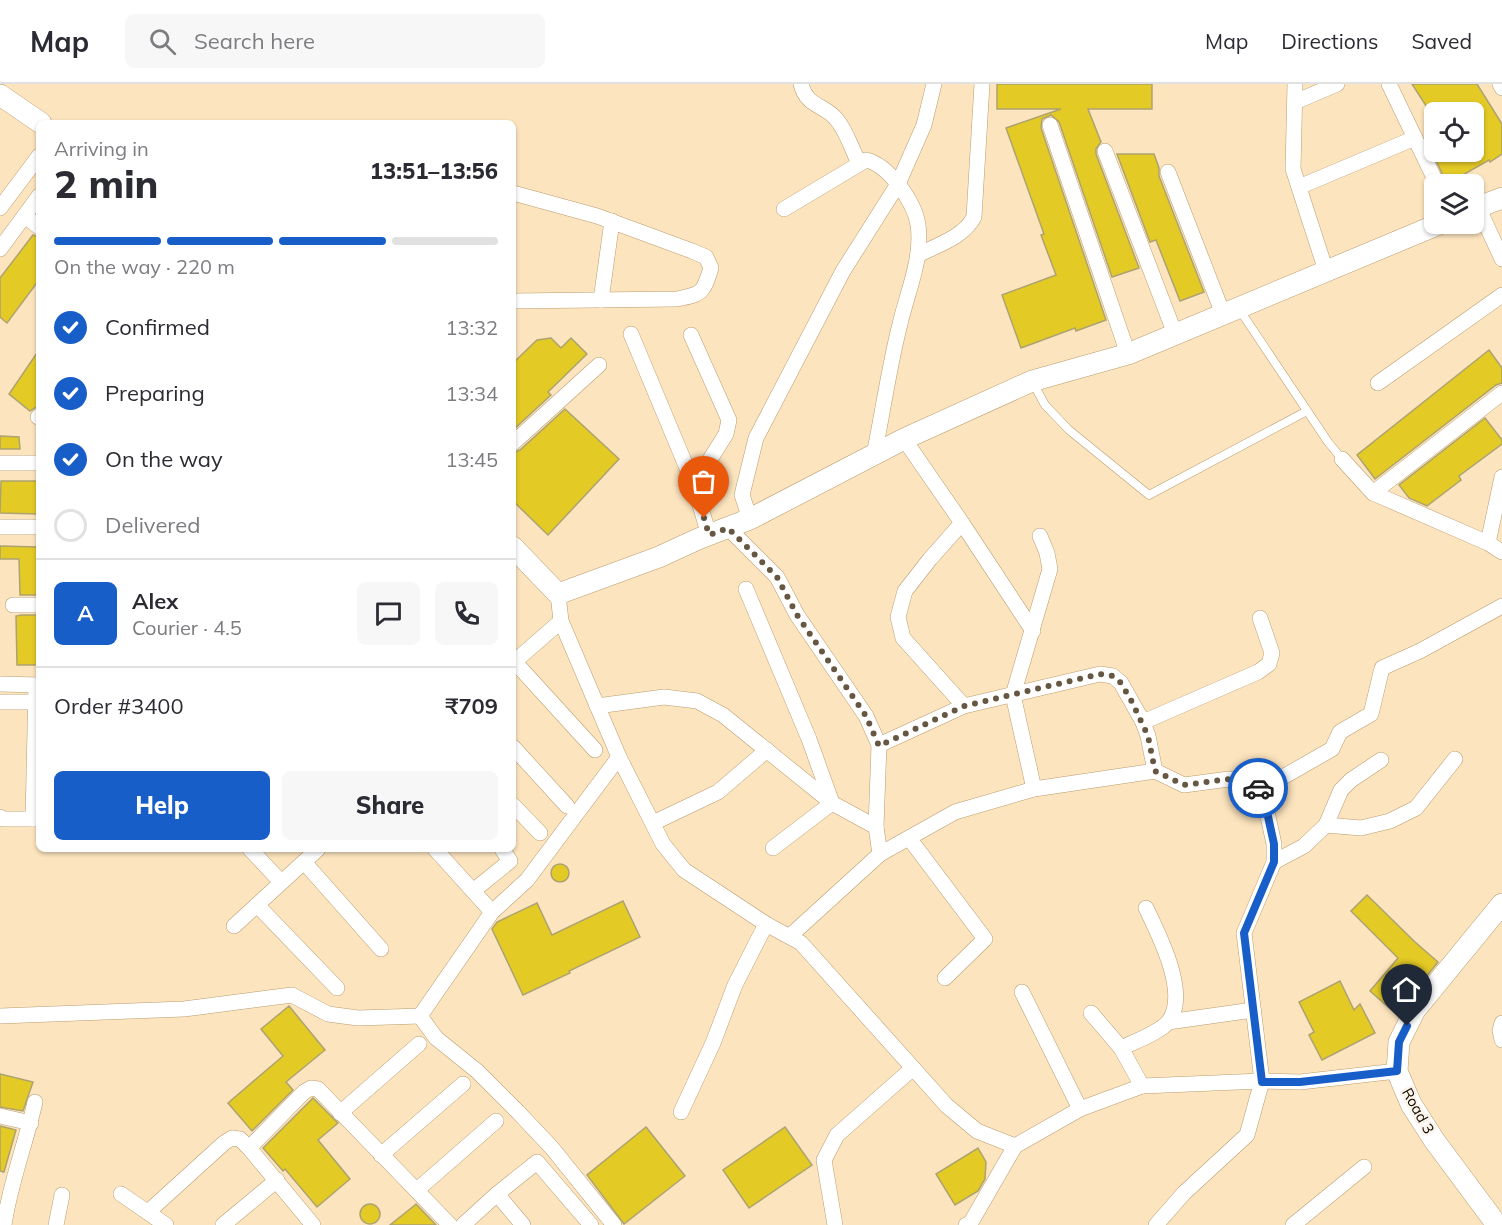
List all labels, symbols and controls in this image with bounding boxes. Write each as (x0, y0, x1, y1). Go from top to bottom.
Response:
search box (125, 14, 545, 68)
text: Map (30, 24, 89, 59)
icon: search (146, 25, 179, 58)
text: Search here (194, 27, 315, 55)
text: Map (1205, 28, 1248, 54)
text: Directions (1281, 28, 1378, 54)
text: Saved (1411, 28, 1472, 54)
map controls (1424, 102, 1484, 234)
button: locate (1424, 102, 1484, 162)
text: Arriving in (54, 136, 149, 161)
text: 13:51–13:56 (370, 157, 498, 185)
text: 2 min (54, 159, 159, 208)
button: layers (1424, 174, 1484, 234)
text: On the way · 220 m (54, 254, 235, 279)
icon: check (54, 311, 87, 344)
text: Confirmed (105, 313, 210, 341)
text: 13:32 (445, 315, 498, 340)
icon: check (54, 377, 87, 410)
text: Preparing (105, 379, 205, 407)
text: 13:34 (445, 381, 498, 406)
icon: check (54, 443, 87, 476)
text: On the way (105, 445, 223, 473)
text: 13:45 (445, 447, 498, 472)
pin (678, 456, 729, 518)
icon: bag (687, 465, 720, 498)
text: Delivered (105, 511, 200, 539)
button: chat (357, 582, 420, 645)
button: phone (435, 582, 498, 645)
text: Alex (132, 587, 178, 615)
text: A (77, 599, 94, 627)
text: Courier · 4.5 (132, 615, 242, 640)
text: Order #3400 (54, 692, 184, 720)
text: ₹709 (445, 692, 498, 720)
courier (1228, 758, 1288, 818)
button: Help (54, 771, 270, 840)
button: Share (282, 771, 498, 840)
icon: car (1242, 772, 1275, 805)
pin (1381, 964, 1432, 1026)
icon: home (1390, 973, 1423, 1006)
street label: Road 3 (1398, 1084, 1439, 1137)

